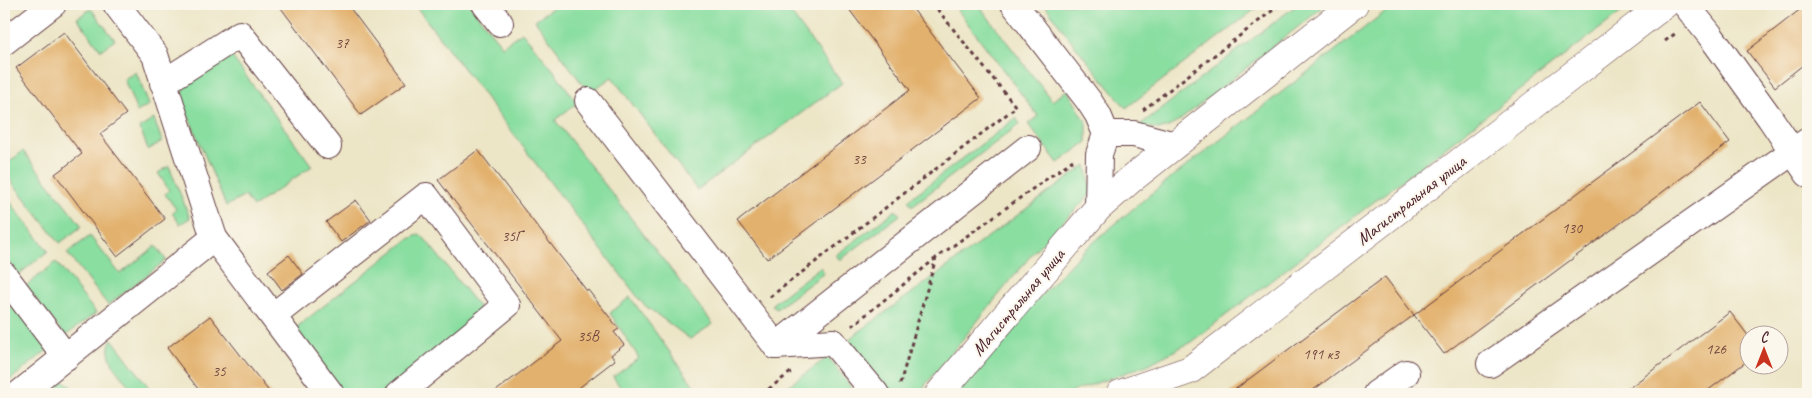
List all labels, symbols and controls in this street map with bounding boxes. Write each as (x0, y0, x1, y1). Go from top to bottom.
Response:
house number: 37 (335, 34, 350, 53)
street label: Магистральная улица (1352, 149, 1472, 250)
house number: 33 (852, 150, 867, 169)
house number: 130 (1562, 219, 1583, 238)
house number: 35Г (502, 227, 525, 246)
street label: Магистральная улица (967, 243, 1070, 360)
north arrow (1740, 326, 1790, 376)
house number: 35В (577, 327, 600, 346)
text: С (1761, 329, 1770, 346)
house number: 126 (1706, 340, 1727, 359)
house number: 191 к3 (1303, 345, 1340, 364)
house number: 35 (212, 362, 227, 381)

